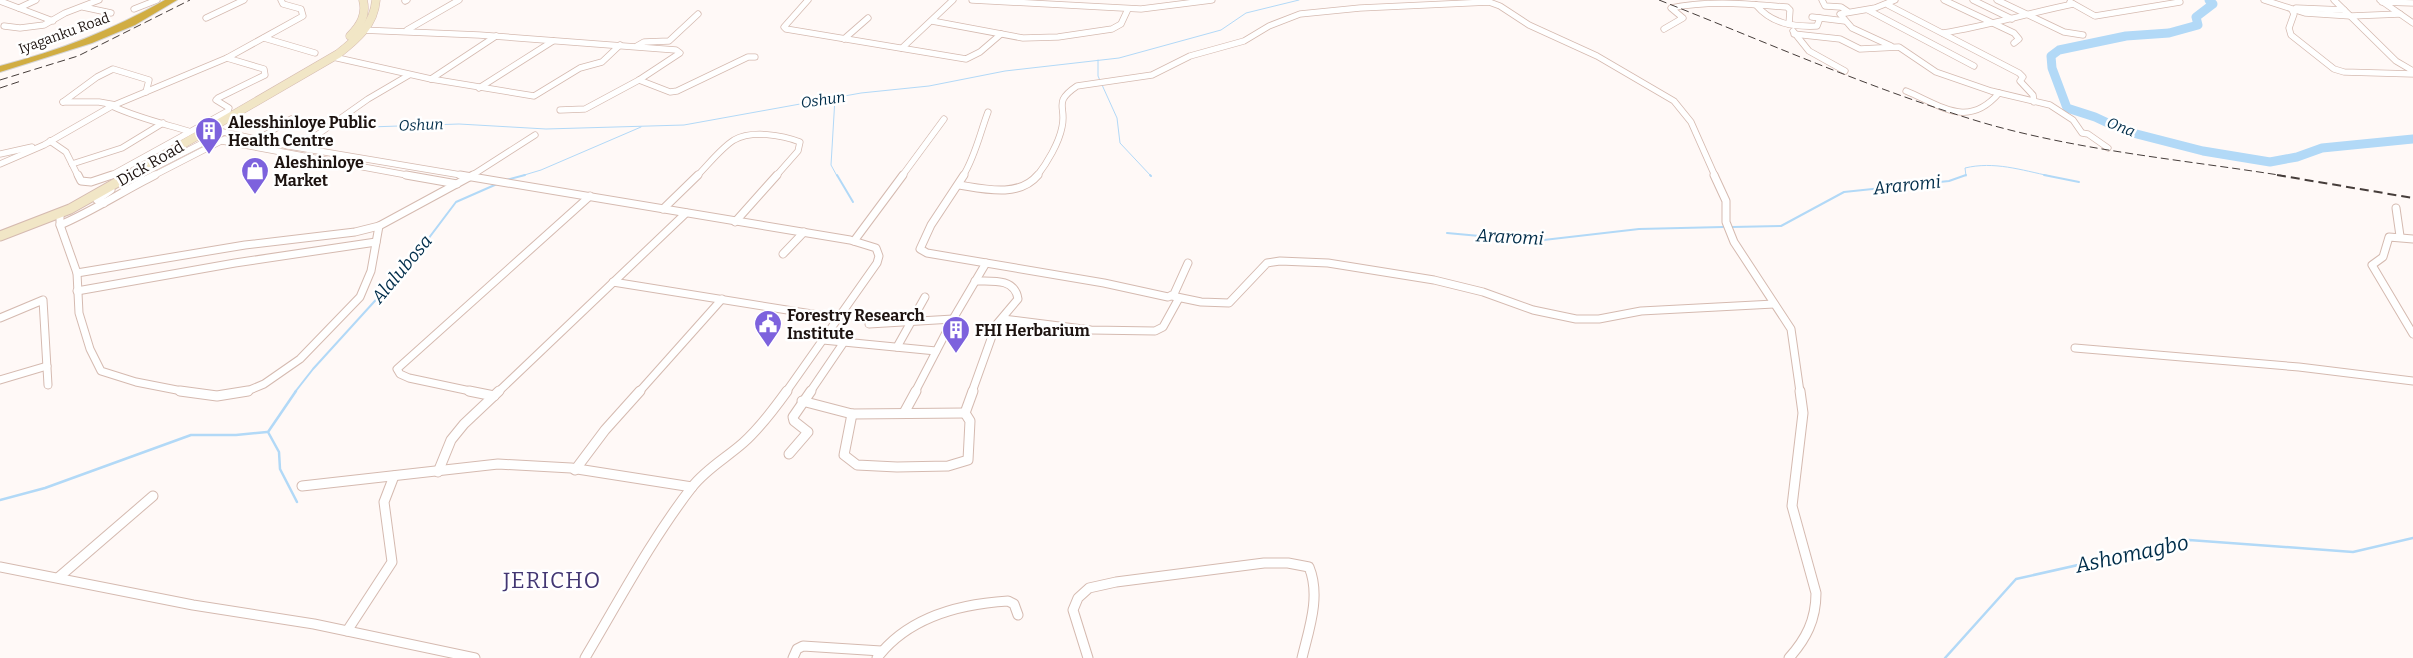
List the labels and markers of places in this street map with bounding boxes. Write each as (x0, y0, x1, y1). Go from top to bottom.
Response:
place label: Alesshinloye Public Health Centre (228, 113, 376, 150)
building icon: Alesshinloye Public Health Centre (194, 116, 224, 155)
place label: Aleshinloye Market (274, 153, 364, 190)
shop icon: Aleshinloye Market (240, 156, 270, 195)
place label: Forestry Research Institute (787, 306, 925, 343)
public building icon: Forestry Research Institute (753, 309, 783, 348)
building icon: FHI Herbarium (941, 315, 971, 354)
place label: FHI Herbarium (975, 321, 1090, 340)

